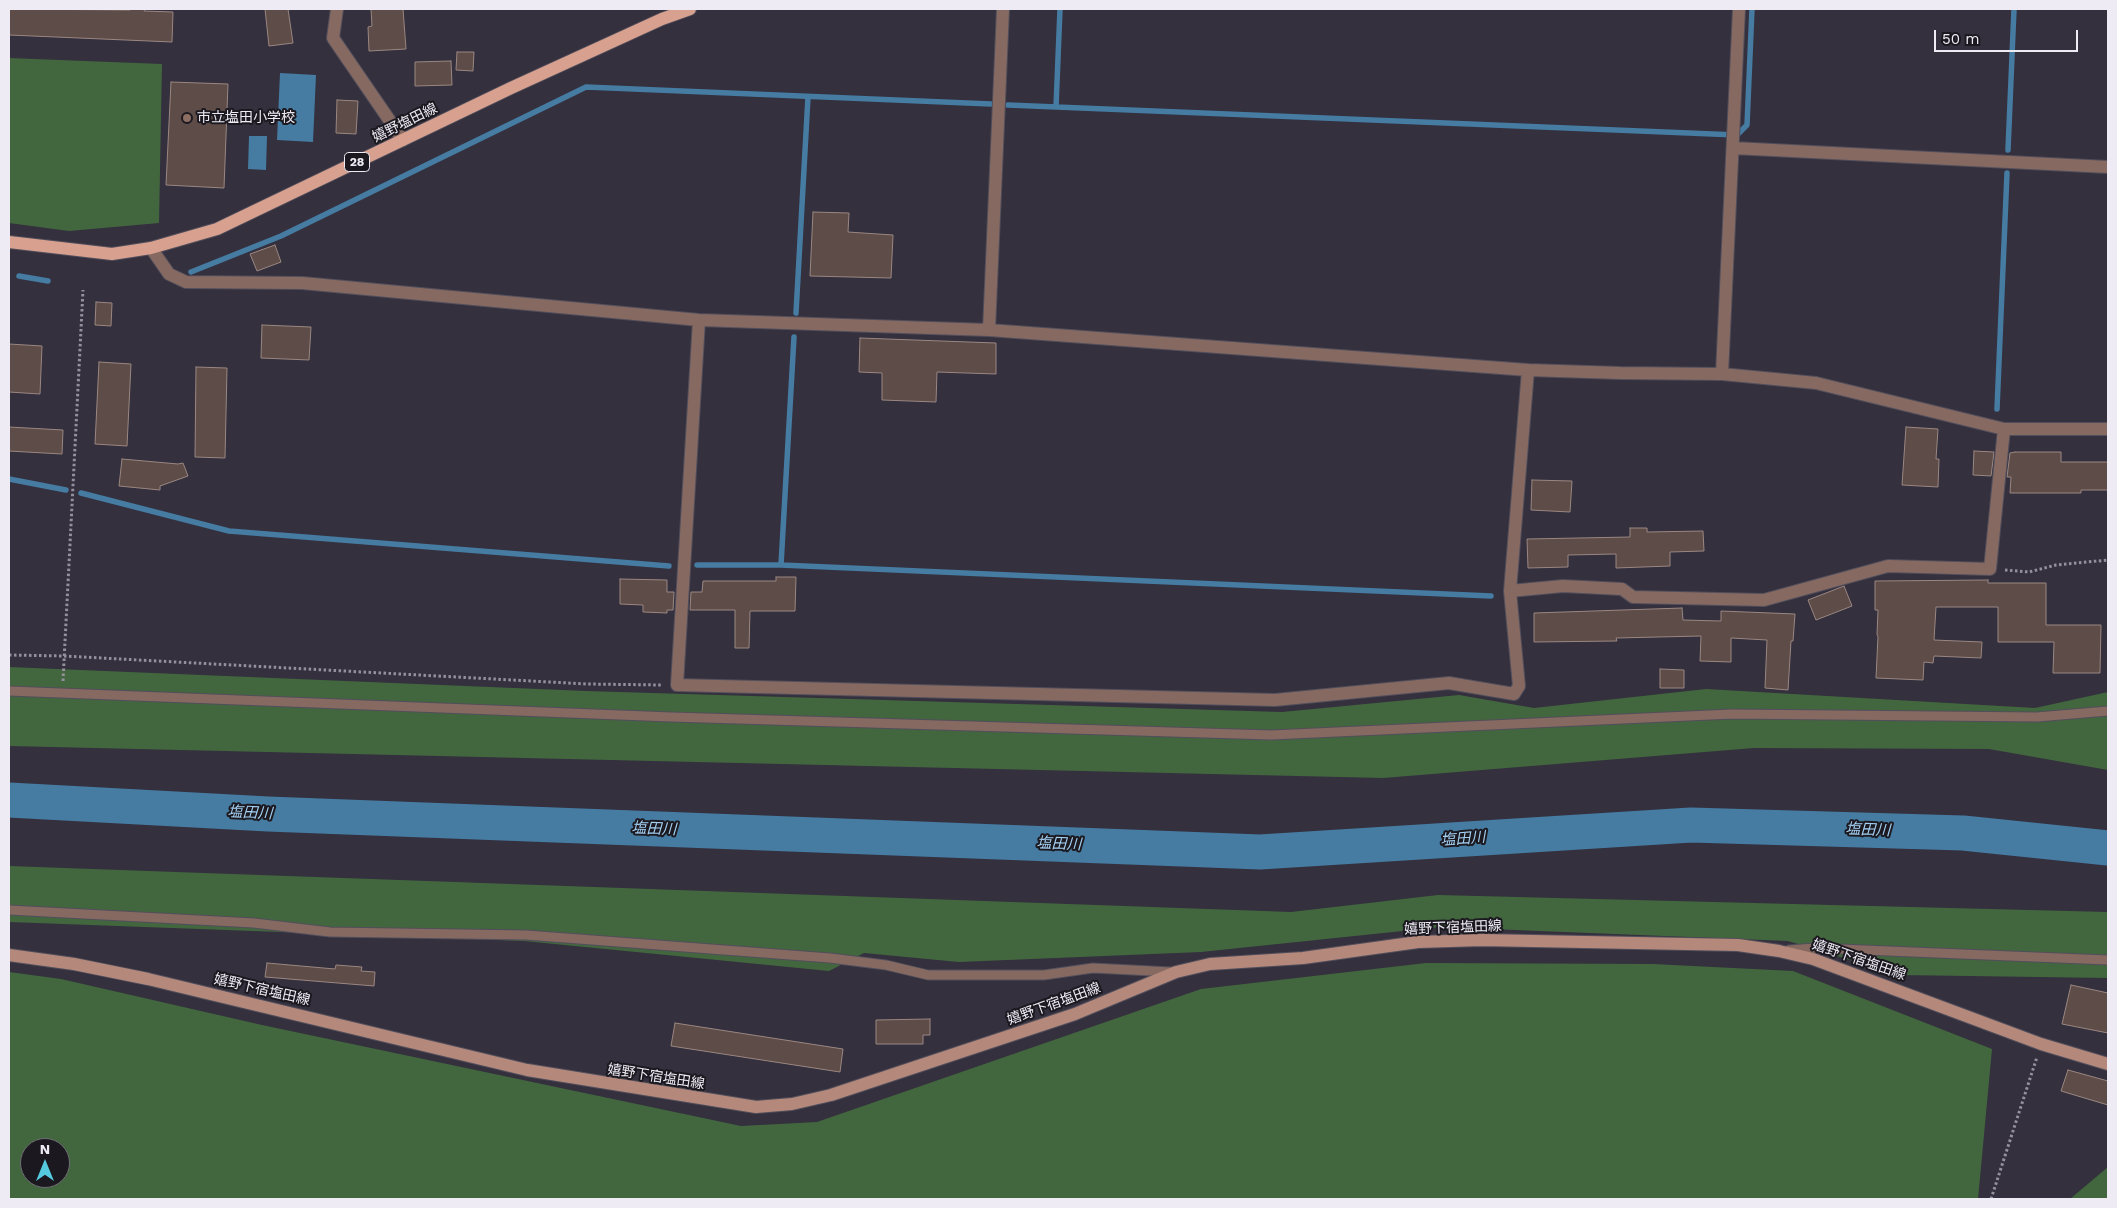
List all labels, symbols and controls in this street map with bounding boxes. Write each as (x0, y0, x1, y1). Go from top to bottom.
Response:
scale bar (1937, 20, 2081, 52)
text: 50 m (1942, 30, 1979, 48)
street label: 嬉野塩田線 (370, 100, 440, 146)
place label: 市立塩田小学校 (197, 110, 295, 126)
marker: 市立塩田小学校 (181, 112, 193, 124)
road number: 28 (344, 152, 370, 172)
water label: 塩田川 (227, 803, 273, 823)
water label: 塩田川 (631, 819, 677, 839)
water label: 塩田川 (1845, 820, 1891, 840)
water label: 塩田川 (1440, 828, 1486, 850)
water label: 塩田川 (1036, 834, 1082, 854)
street label: 嬉野下宿塩田線 (1404, 918, 1502, 938)
street label: 嬉野下宿塩田線 (1810, 936, 1908, 984)
street label: 嬉野下宿塩田線 (212, 971, 312, 1009)
street label: 嬉野下宿塩田線 (1005, 979, 1103, 1029)
street label: 嬉野下宿塩田線 (606, 1061, 706, 1093)
north arrow (20, 1138, 70, 1188)
text: N (40, 1141, 50, 1157)

